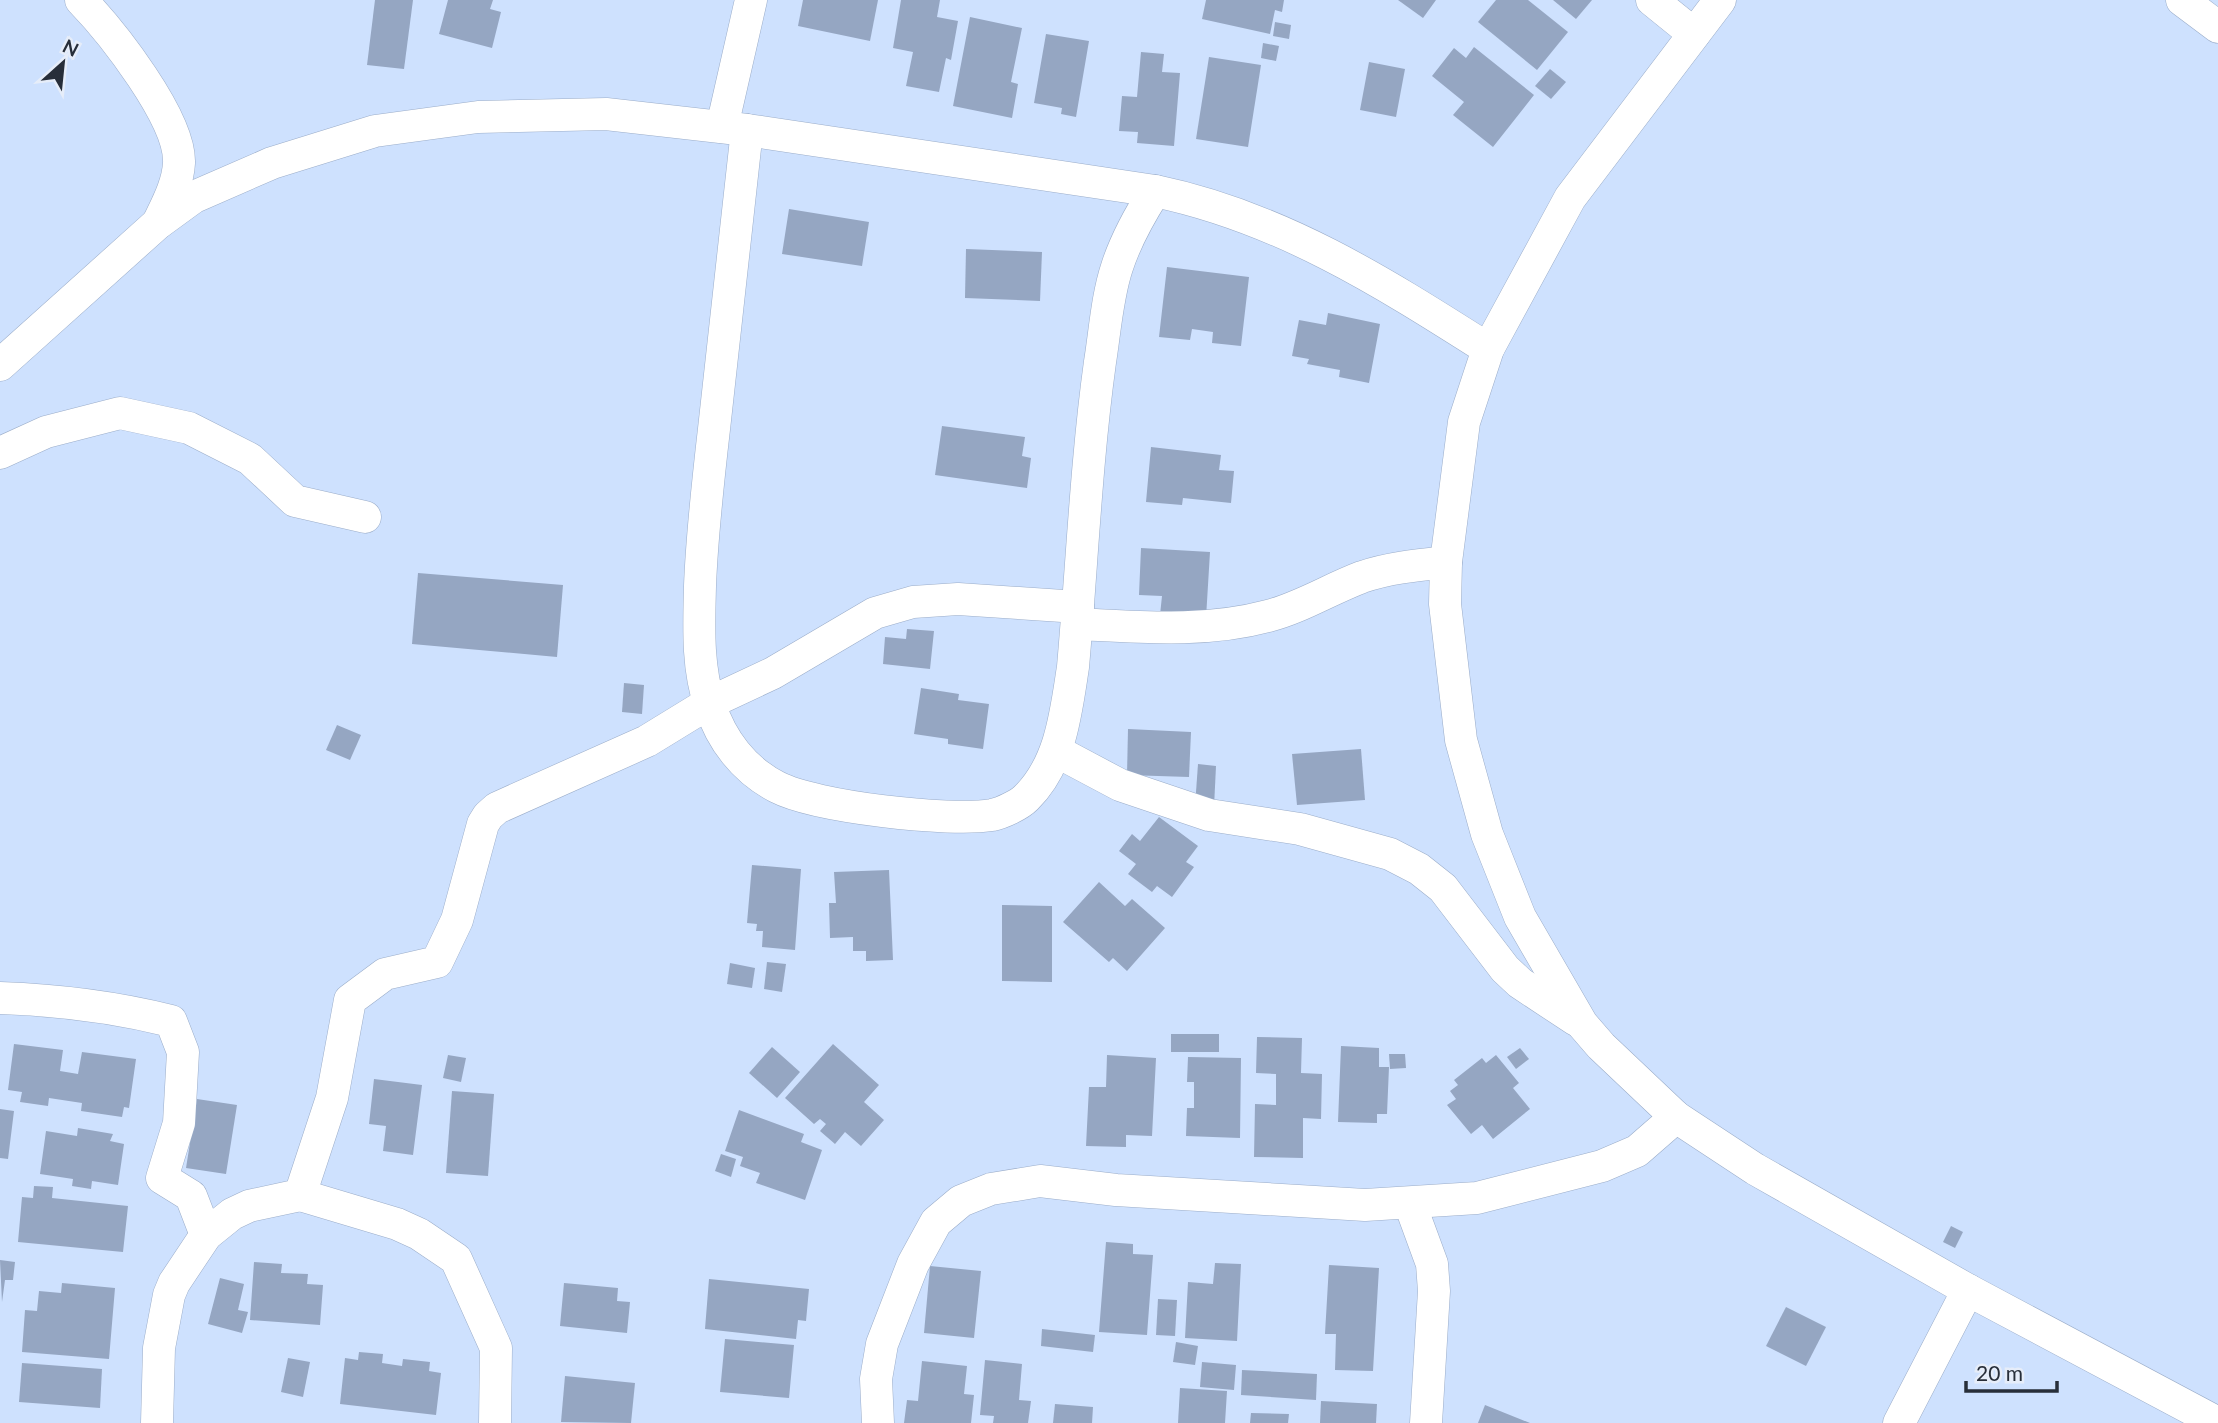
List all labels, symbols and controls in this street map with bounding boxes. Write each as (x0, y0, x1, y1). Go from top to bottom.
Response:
north arrow (28, 28, 98, 98)
text: N (59, 34, 83, 61)
scale bar (1966, 1350, 2057, 1394)
text: 20 m (1976, 1360, 2023, 1385)

